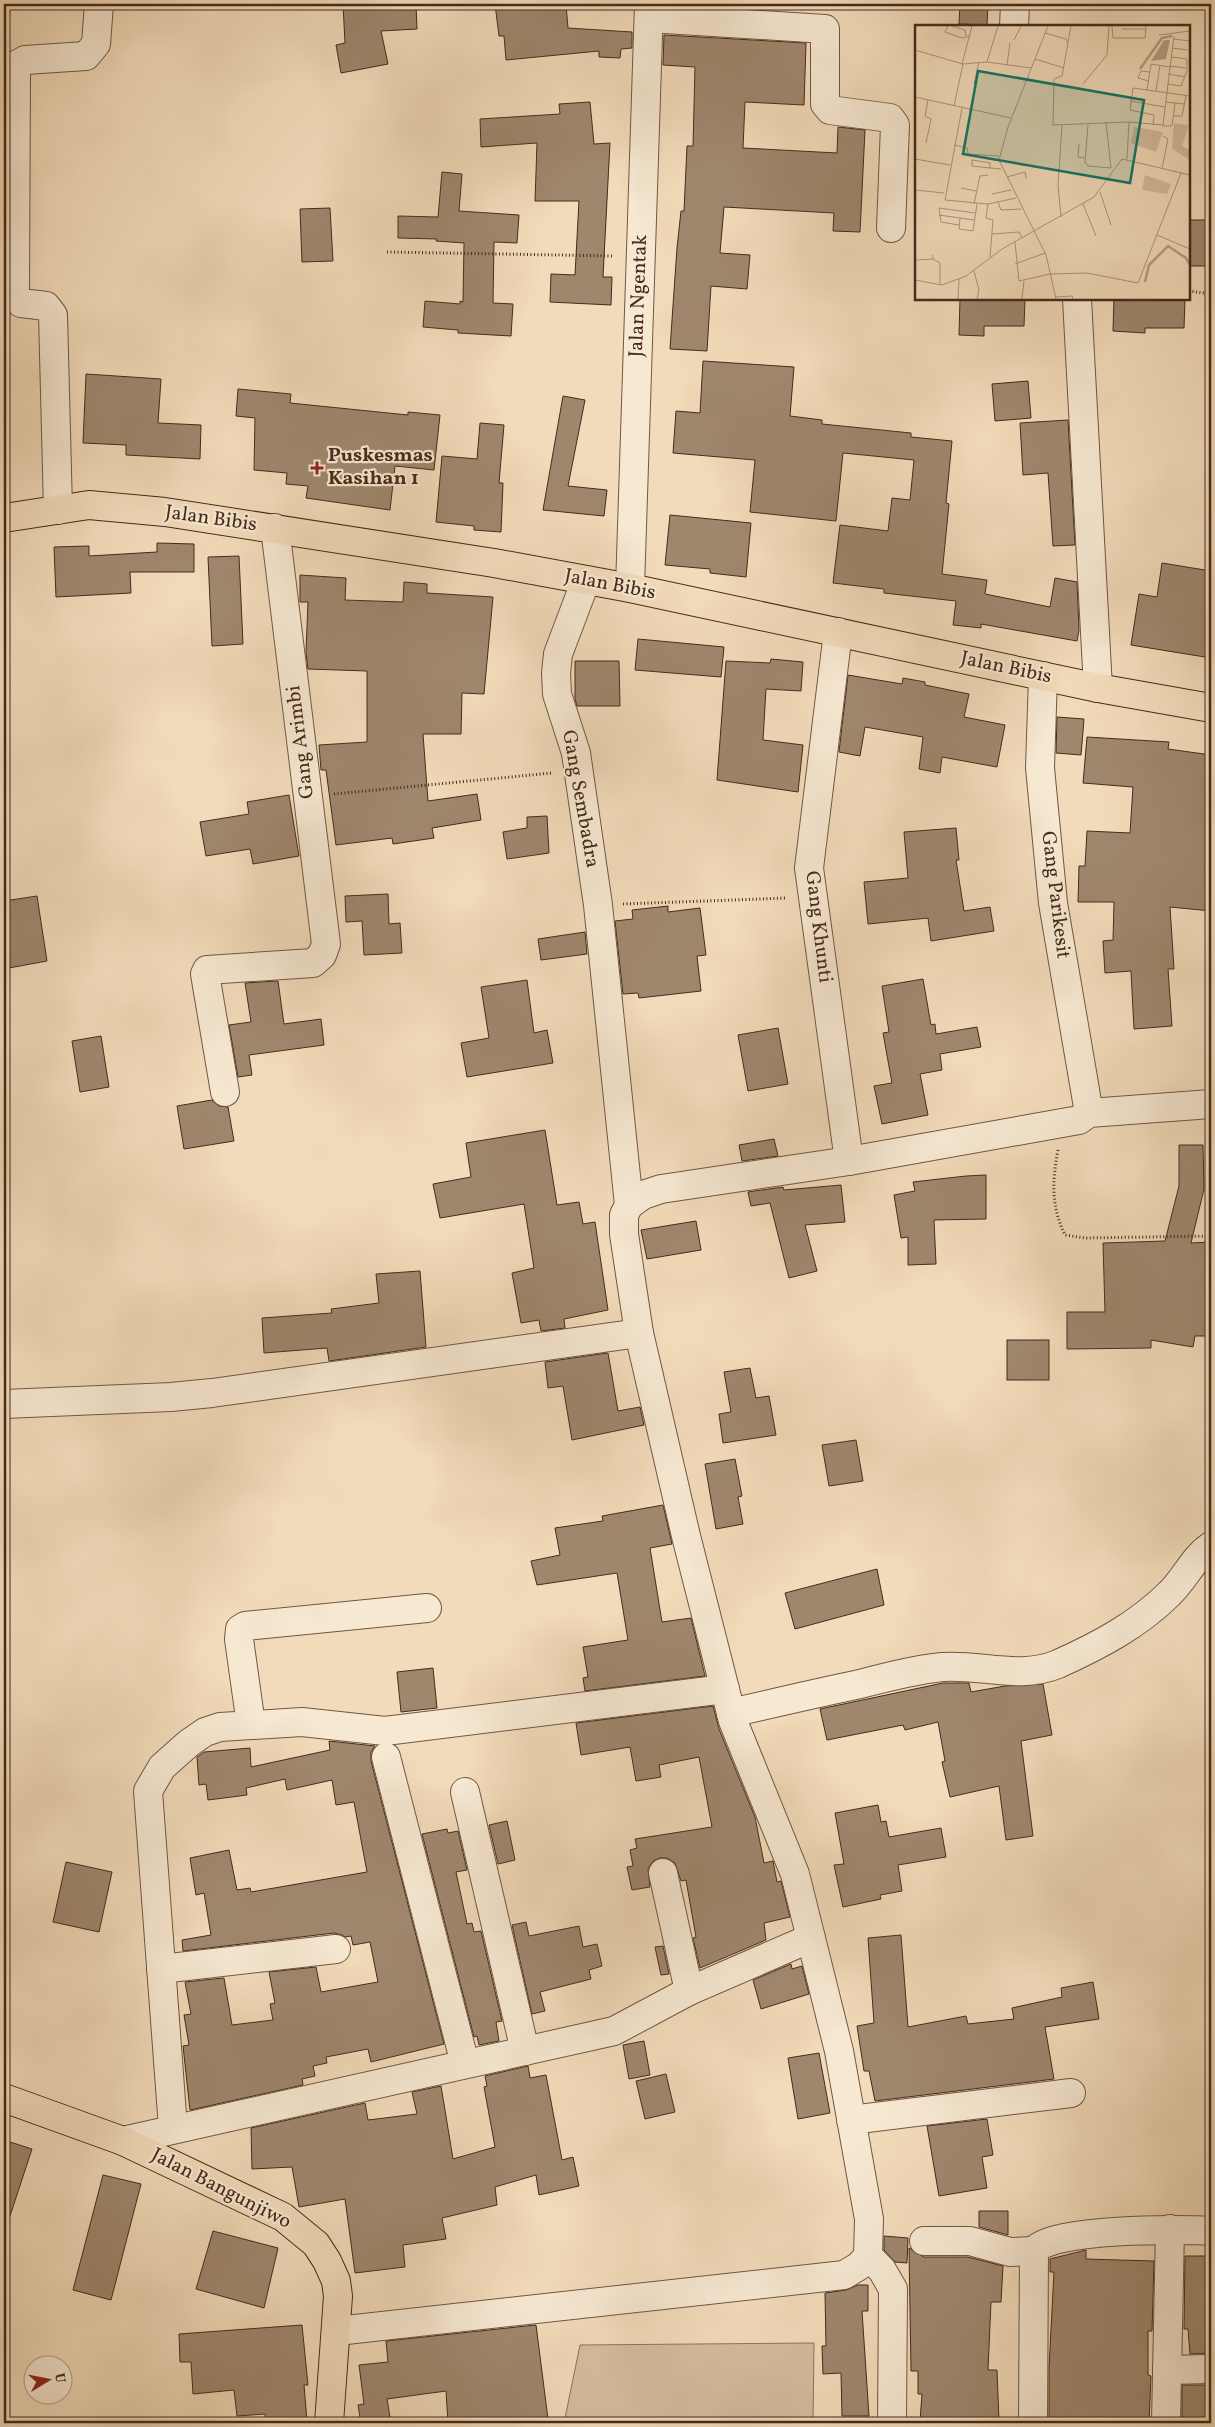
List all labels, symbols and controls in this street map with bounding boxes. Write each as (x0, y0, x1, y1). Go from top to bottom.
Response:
inset map (915, 25, 1190, 300)
street label: Jalan Ngentak (623, 234, 655, 358)
place label: Puskesmas Kasihan 1 (328, 442, 433, 493)
marker: Puskesmas Kasihan 1 (310, 461, 324, 475)
street label: Jalan Bibis (163, 499, 259, 539)
street label: Jalan Bibis (562, 562, 658, 608)
street label: Jalan Bibis (958, 645, 1054, 691)
street label: Gang Arimbi (280, 684, 322, 800)
street label: Gang Sembadra (554, 728, 606, 870)
street label: Gang Parikesit (1033, 830, 1077, 960)
street label: Gang Khunti (797, 869, 839, 985)
street label: Jalan Bangunjiwo (146, 2142, 296, 2236)
north arrow (22, 2354, 72, 2404)
text: U (49, 2372, 70, 2385)

